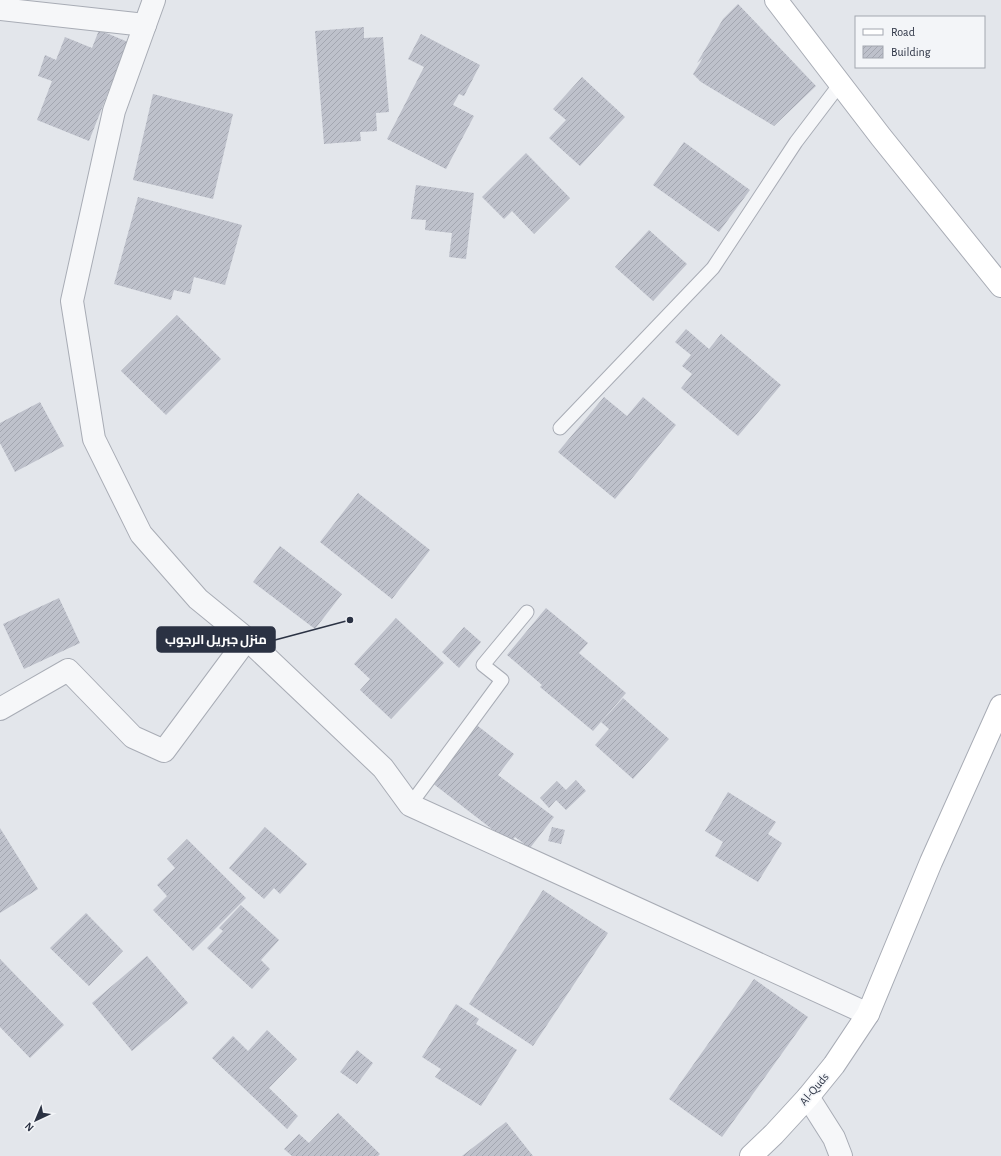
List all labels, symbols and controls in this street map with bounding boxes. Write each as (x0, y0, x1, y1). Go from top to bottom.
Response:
legend (855, 16, 985, 68)
text: Road (891, 26, 915, 38)
text: Building (891, 46, 931, 58)
callout: منزل جبريل الرجوب (157, 627, 275, 652)
text: منزل جبريل الرجوب (165, 634, 267, 648)
street label: Al-Quds (797, 1071, 832, 1108)
north arrow (16, 1100, 56, 1140)
text: N (23, 1120, 36, 1133)

